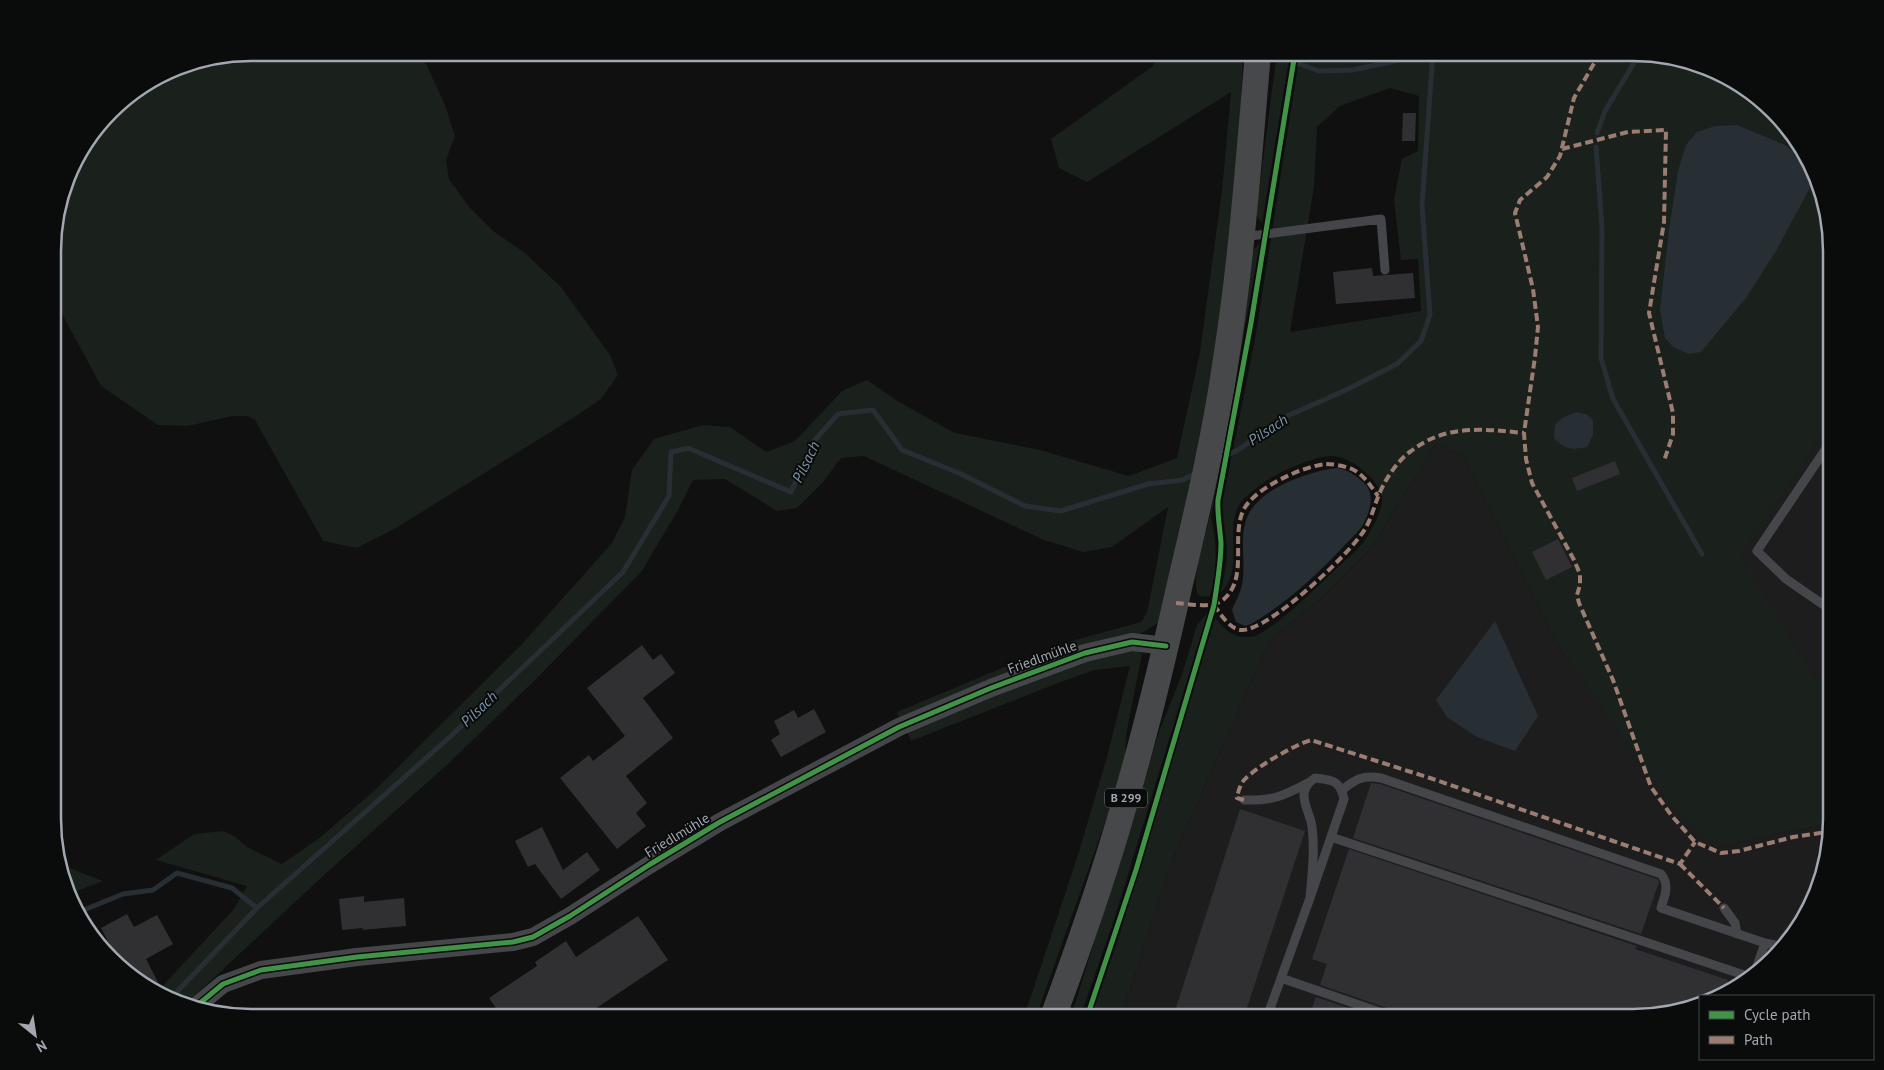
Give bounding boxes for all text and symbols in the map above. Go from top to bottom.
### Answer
water label: Pilsach [1244,410,1291,449]
water label: Pilsach [787,438,824,485]
street label: Friedlmühle [1005,636,1079,678]
water label: Pilsach [456,687,501,731]
road number: B 299 [1105,788,1147,808]
street label: Friedlmühle [641,809,713,861]
legend [1699,995,1874,1060]
text: Cycle path [1744,1005,1810,1024]
north arrow [10,1010,60,1060]
text: Path [1744,1030,1773,1049]
text: N [33,1036,50,1056]

